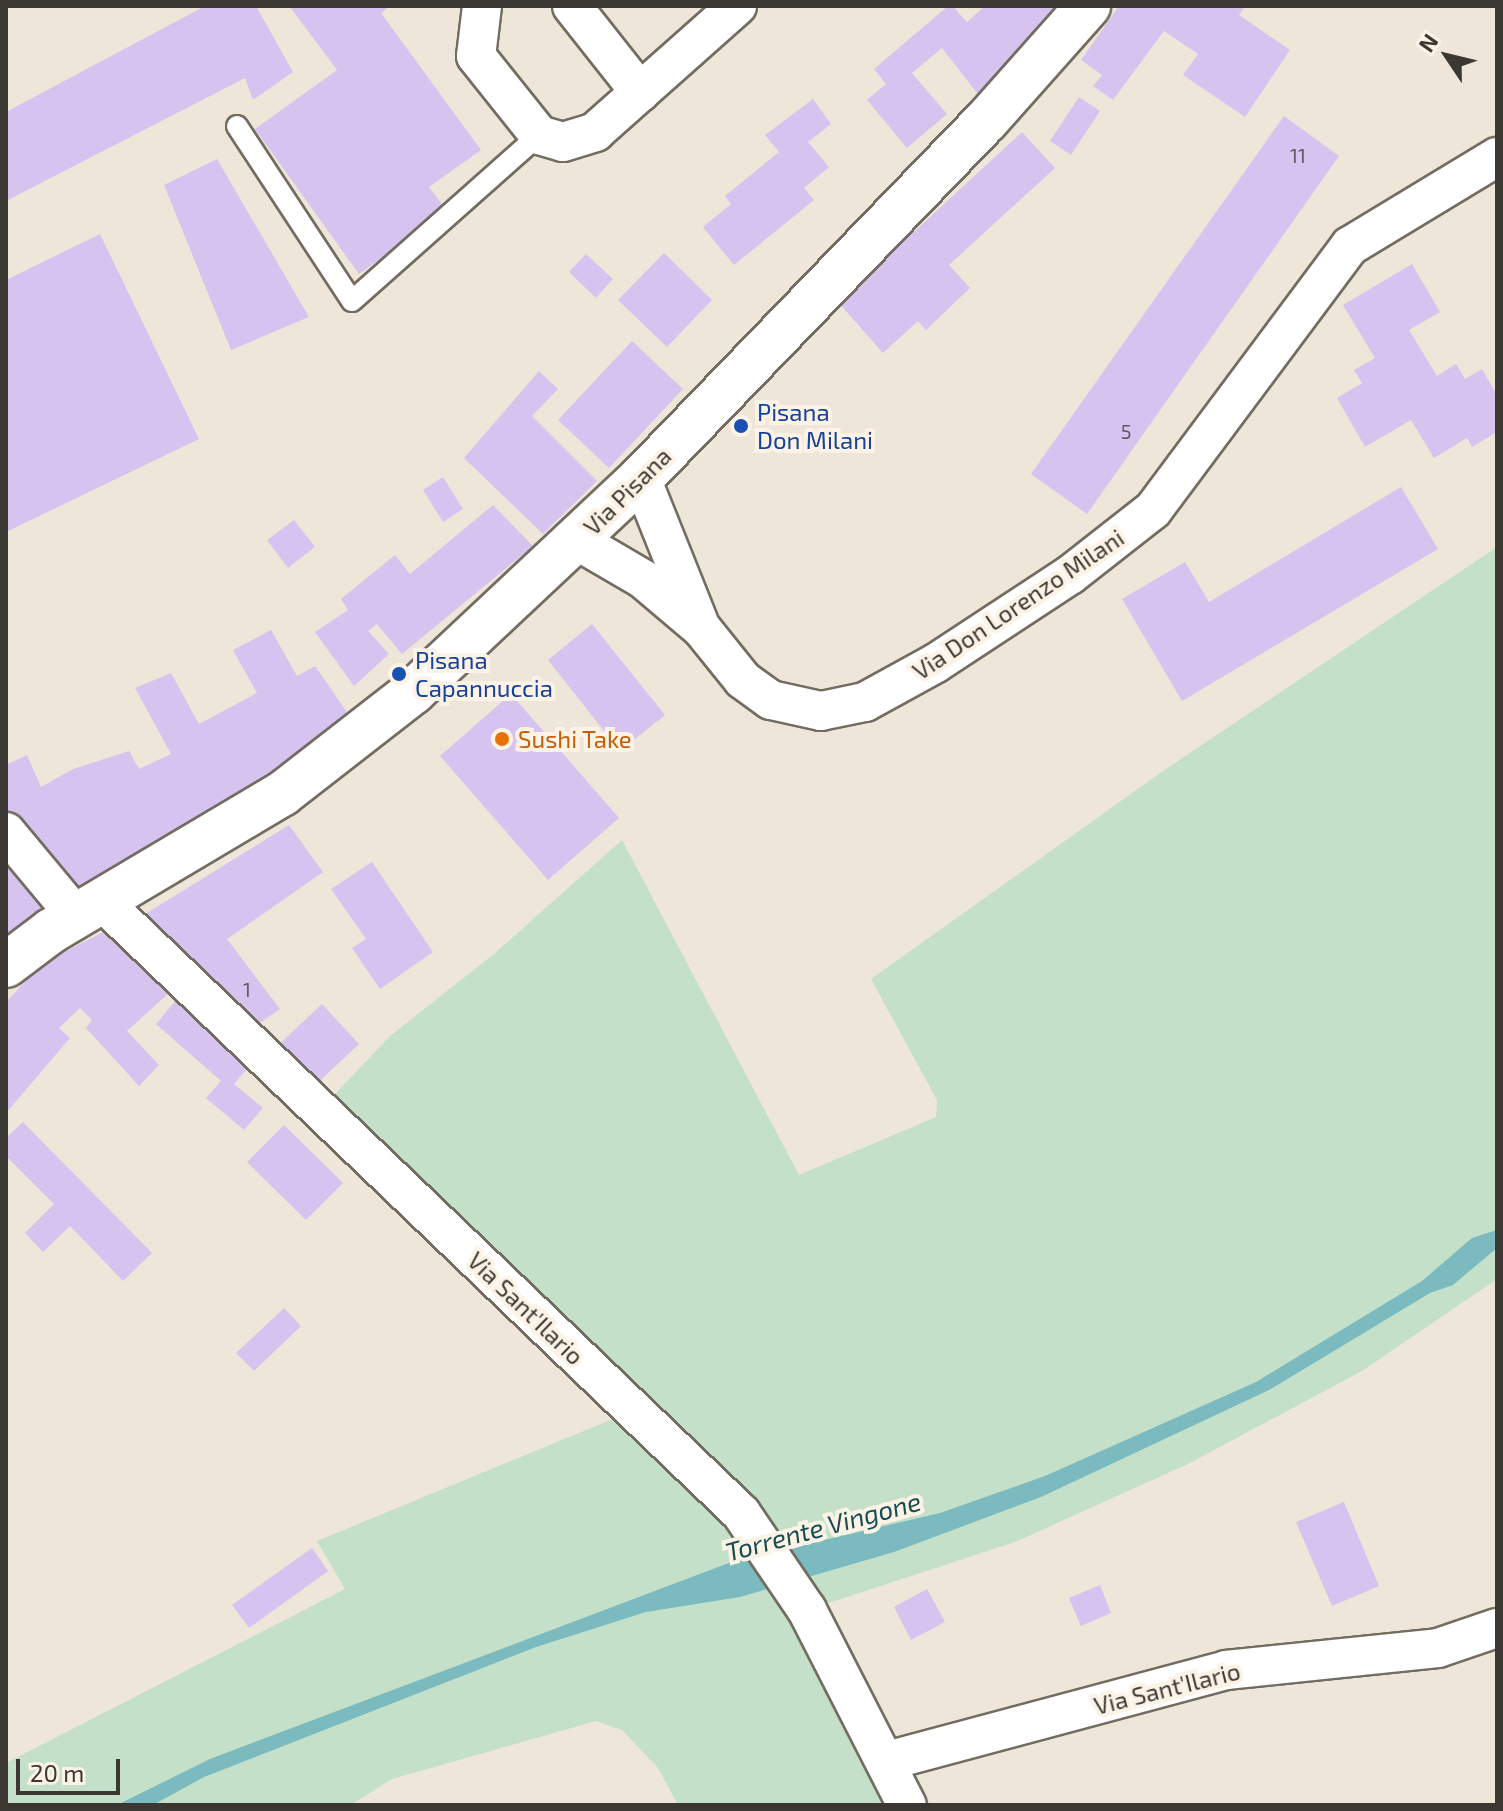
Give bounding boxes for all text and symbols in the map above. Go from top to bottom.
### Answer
north arrow [1407,16,1487,96]
text: N [1412,28,1443,56]
house number: 11 [1290,143,1306,167]
place label: Pisana Don Milani [757,398,873,454]
marker: Pisana Don Milani [732,417,750,435]
house number: 5 [1121,419,1131,443]
street label: Via Pisana [577,441,677,541]
street label: Via Don Lorenzo Milani [907,523,1129,685]
place label: Pisana Capannuccia [415,646,553,702]
marker: Pisana Capannuccia [390,665,408,683]
place label: Sushi Take [518,725,632,753]
marker: Sushi Take [493,730,511,748]
house number: 1 [243,977,251,1001]
street label: Via Sant'Ilario [462,1246,590,1370]
water label: Torrente Vingone [722,1485,924,1567]
street label: Via Sant'Ilario [1091,1656,1243,1720]
scale bar [20,1743,124,1793]
text: 20 m [30,1758,84,1787]

